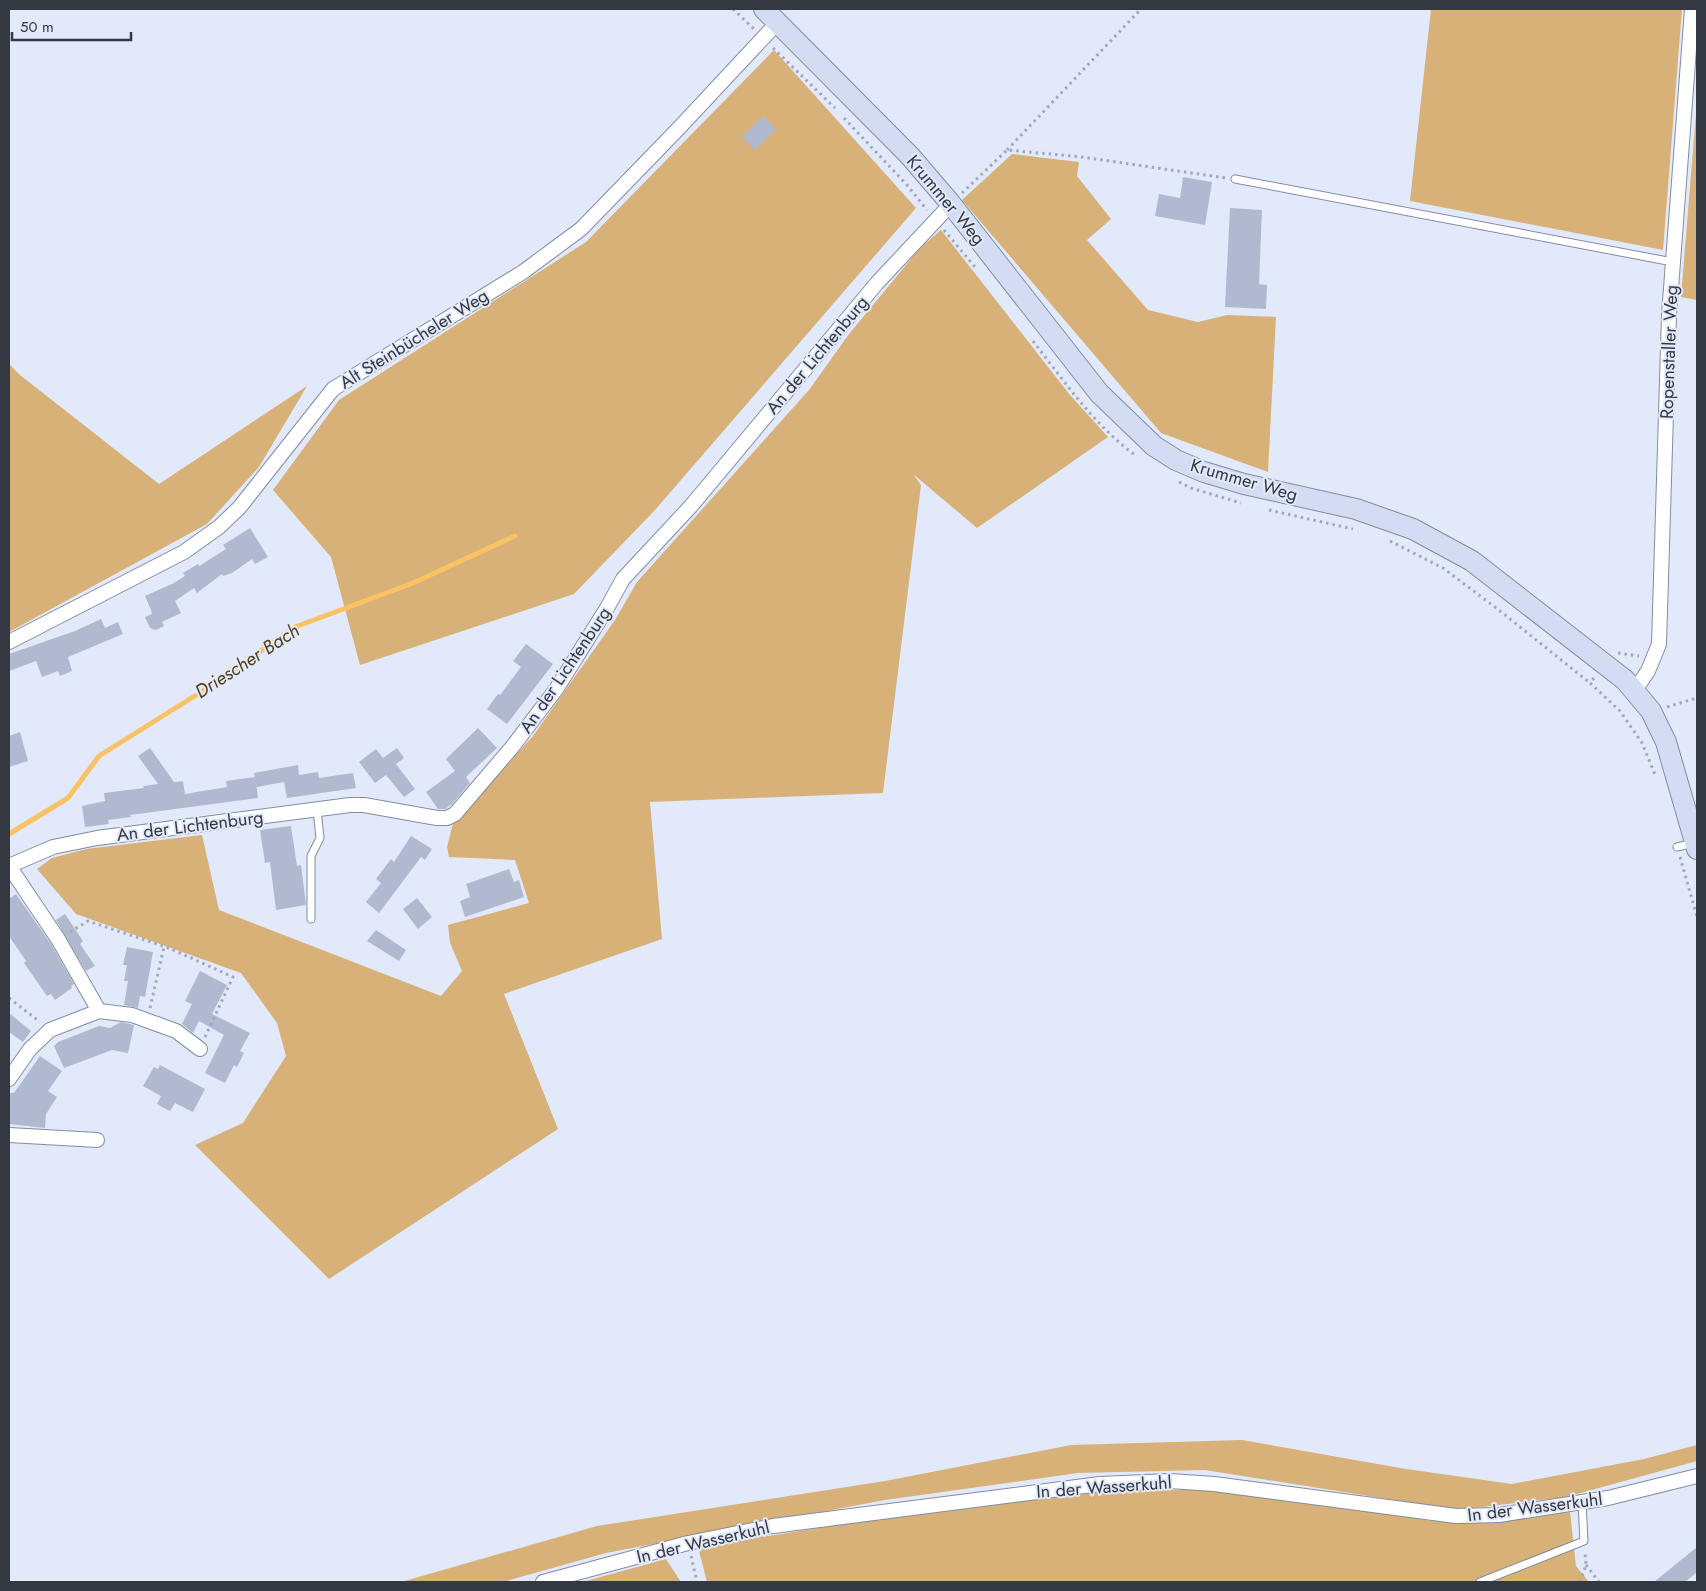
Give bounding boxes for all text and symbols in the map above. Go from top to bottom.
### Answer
scale bar [12,10,131,42]
text: 50 m [20,16,54,38]
street label: Krummer Weg [900,149,992,251]
street label: Alt Steinbücheler Weg [334,283,494,395]
street label: Ropenstaller Weg [1654,285,1684,419]
street label: An der Lichtenburg [760,290,874,420]
street label: Krummer Weg [1187,452,1301,508]
street label: An der Lichtenburg [513,602,617,738]
water label: Driescher Bach [189,617,305,705]
street label: An der Lichtenburg [115,804,265,848]
street label: In der Wasserkuhl [1035,1469,1173,1505]
street label: In der Wasserkuhl [1466,1486,1604,1528]
street label: In der Wasserkuhl [634,1514,772,1570]

